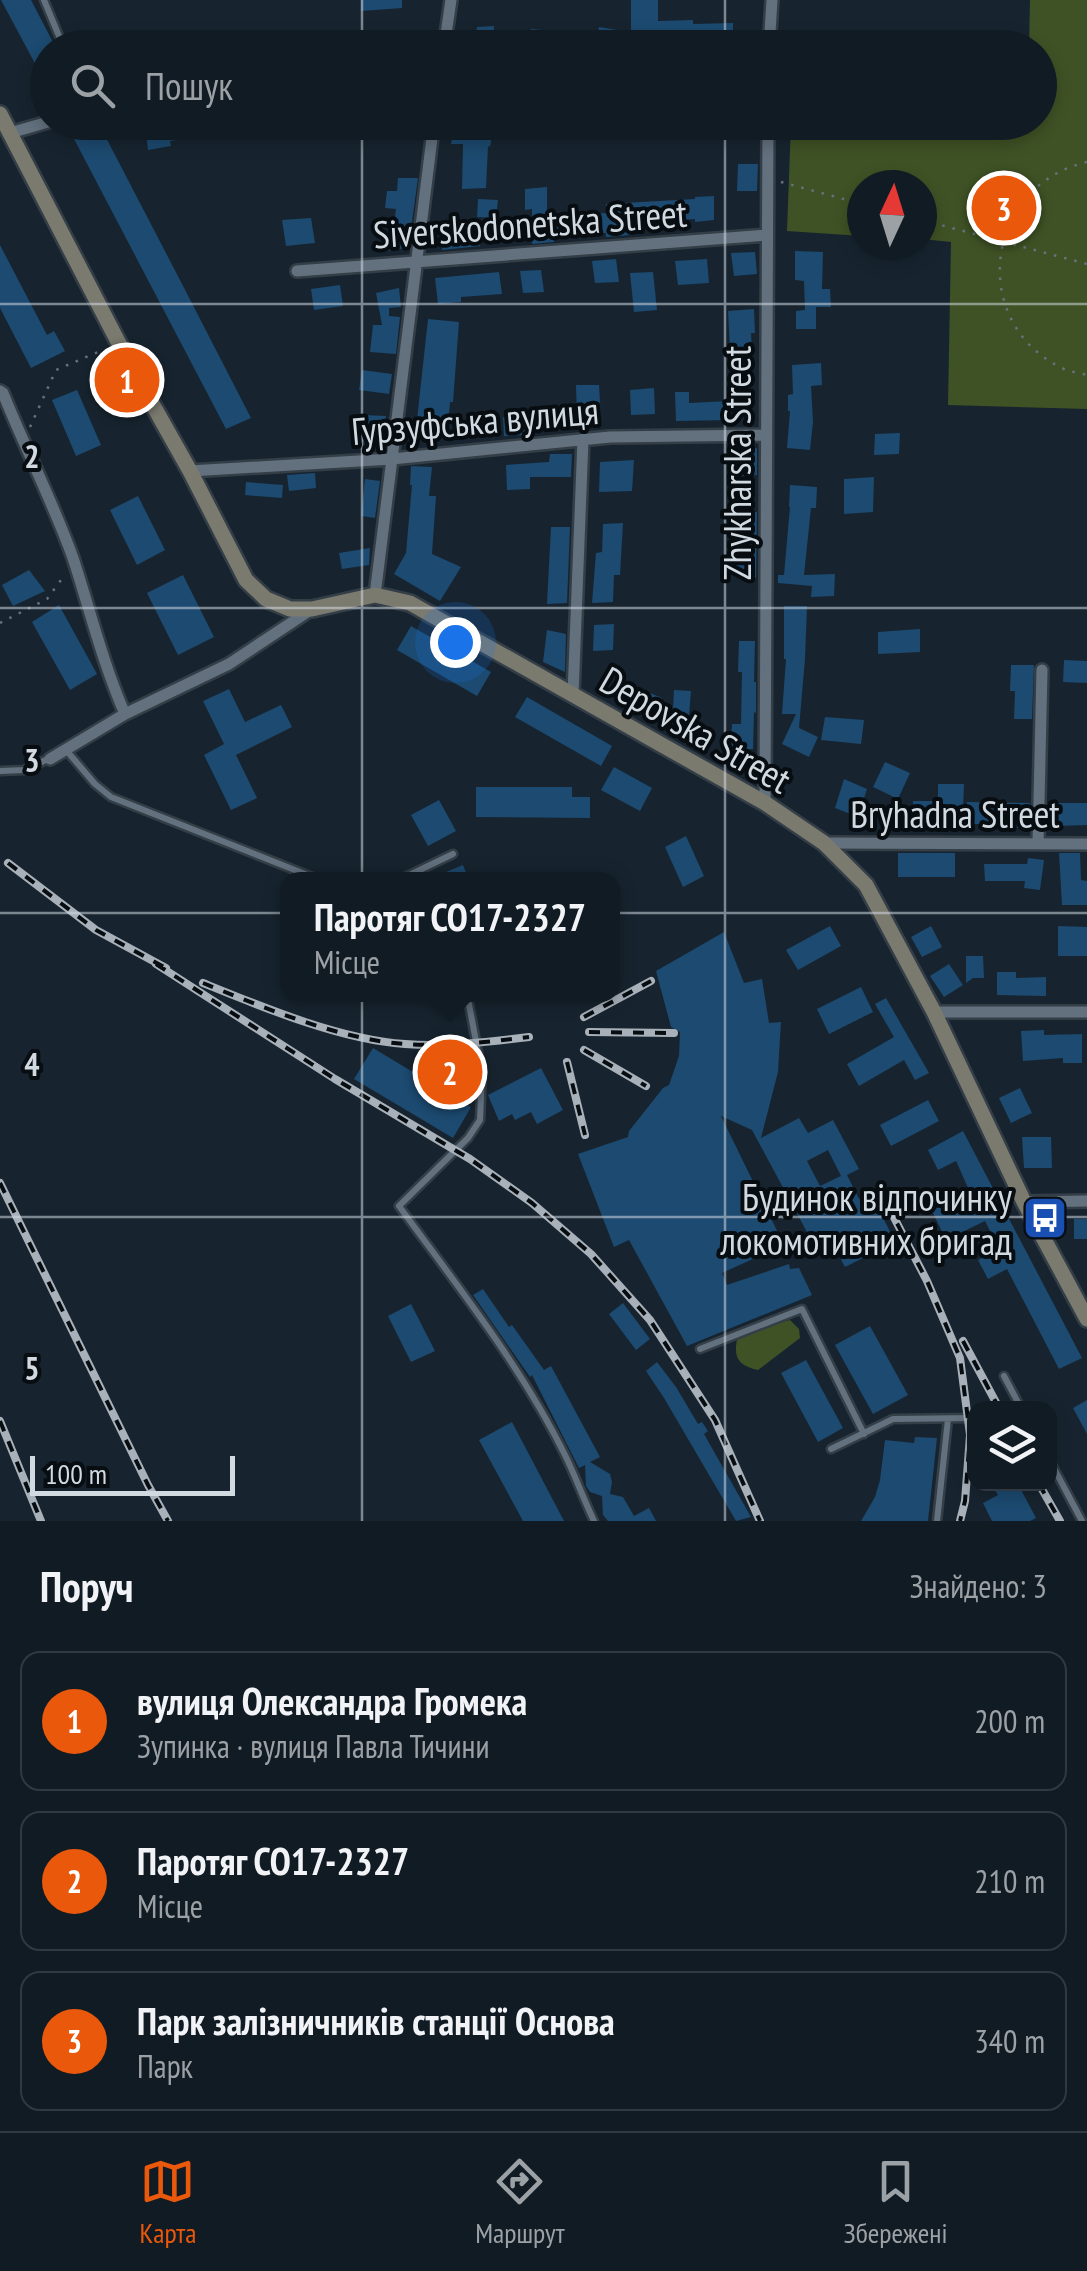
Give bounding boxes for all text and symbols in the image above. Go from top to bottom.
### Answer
search box [30,30,1057,140]
icon: search [65,58,120,113]
text: Пошук [145,61,233,110]
north arrow [847,170,937,260]
pin: 3 [972,170,1036,246]
street label: Siverskodonetska Street [372,188,689,258]
pin: 1 [94,342,160,418]
street label: Zhykharska Street [712,345,761,580]
street label: Гурзуфська вулиця [349,385,601,455]
text: 2 [24,435,40,477]
your location [430,617,481,668]
street label: Depovska Street [592,655,801,804]
text: 3 [24,739,40,781]
street label: Bryhadna Street [850,789,1060,838]
popup [280,872,620,1002]
text: Паротяг СО17-2327 [314,892,586,941]
text: Місце [314,941,380,983]
pin: 2 [418,1034,482,1110]
text: 4 [24,1043,40,1085]
place label: Будинок відпочинку локомотивних бригад [719,1172,1013,1265]
bus stop icon: Будинок відпочинку локомотивних бригад [1022,1195,1068,1241]
text: 5 [24,1347,40,1389]
map controls [967,1401,1057,1491]
button: layers [967,1401,1057,1491]
scale bar [30,1451,235,1496]
text: 100 m [45,1455,107,1492]
text: Поруч [40,1559,133,1614]
text: Знайдено: 3 [910,1565,1047,1607]
text: вулиця Олександра Громека [137,1676,527,1725]
text: 1 [67,1700,82,1742]
text: 200 m [974,1700,1045,1742]
text: Зупинка · вулиця Павла Тичини [137,1725,490,1767]
text: Паротяг СО17-2327 [137,1836,409,1885]
text: 2 [67,1860,82,1902]
text: 210 m [974,1860,1045,1902]
text: Місце [137,1885,203,1927]
text: Парк залізничників станції Основа [137,1996,615,2045]
text: 3 [67,2020,82,2062]
text: 340 m [974,2020,1045,2062]
text: Парк [137,2045,193,2087]
tab: Карта [139,2154,196,2251]
tab: Маршрут [475,2154,565,2251]
tab: Збережені [843,2154,948,2251]

